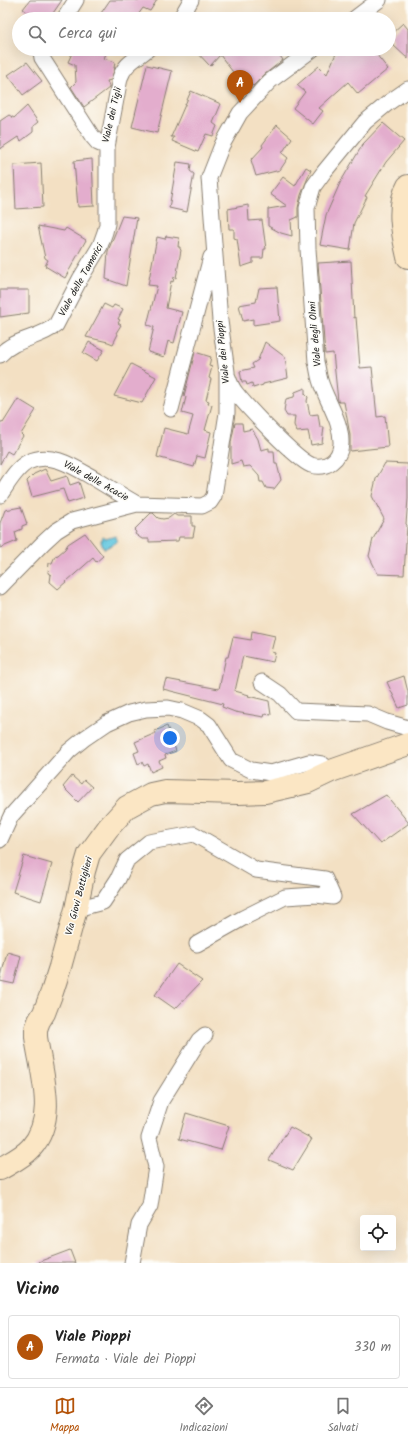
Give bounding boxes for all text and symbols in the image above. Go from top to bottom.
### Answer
search box [12,12,396,56]
text: Cerca qui [58,22,116,46]
icon: search [26,23,48,45]
pin: A [227,70,253,103]
street label: Viale dei Tigli [98,85,126,144]
street label: Viale delle Tamerici [54,240,108,319]
street label: Viale degli Olmi [304,300,326,367]
street label: Viale dei Pioppi [212,319,234,384]
street label: Viale delle Acacie [60,456,132,506]
your location [160,728,180,748]
street label: Via Giovi Bottiglieri [61,854,97,937]
map controls [360,1215,396,1251]
button: locate [360,1215,396,1251]
text: Vicino [16,1276,59,1303]
text: Viale Pioppi [55,1325,131,1349]
text: A [26,1337,34,1358]
text: 330 m [354,1337,391,1358]
text: Fermata · Viale dei Pioppi [55,1349,196,1370]
tab: Mappa [50,1395,79,1437]
tab: Indicazioni [179,1395,228,1437]
tab: Salvati [328,1395,358,1437]

